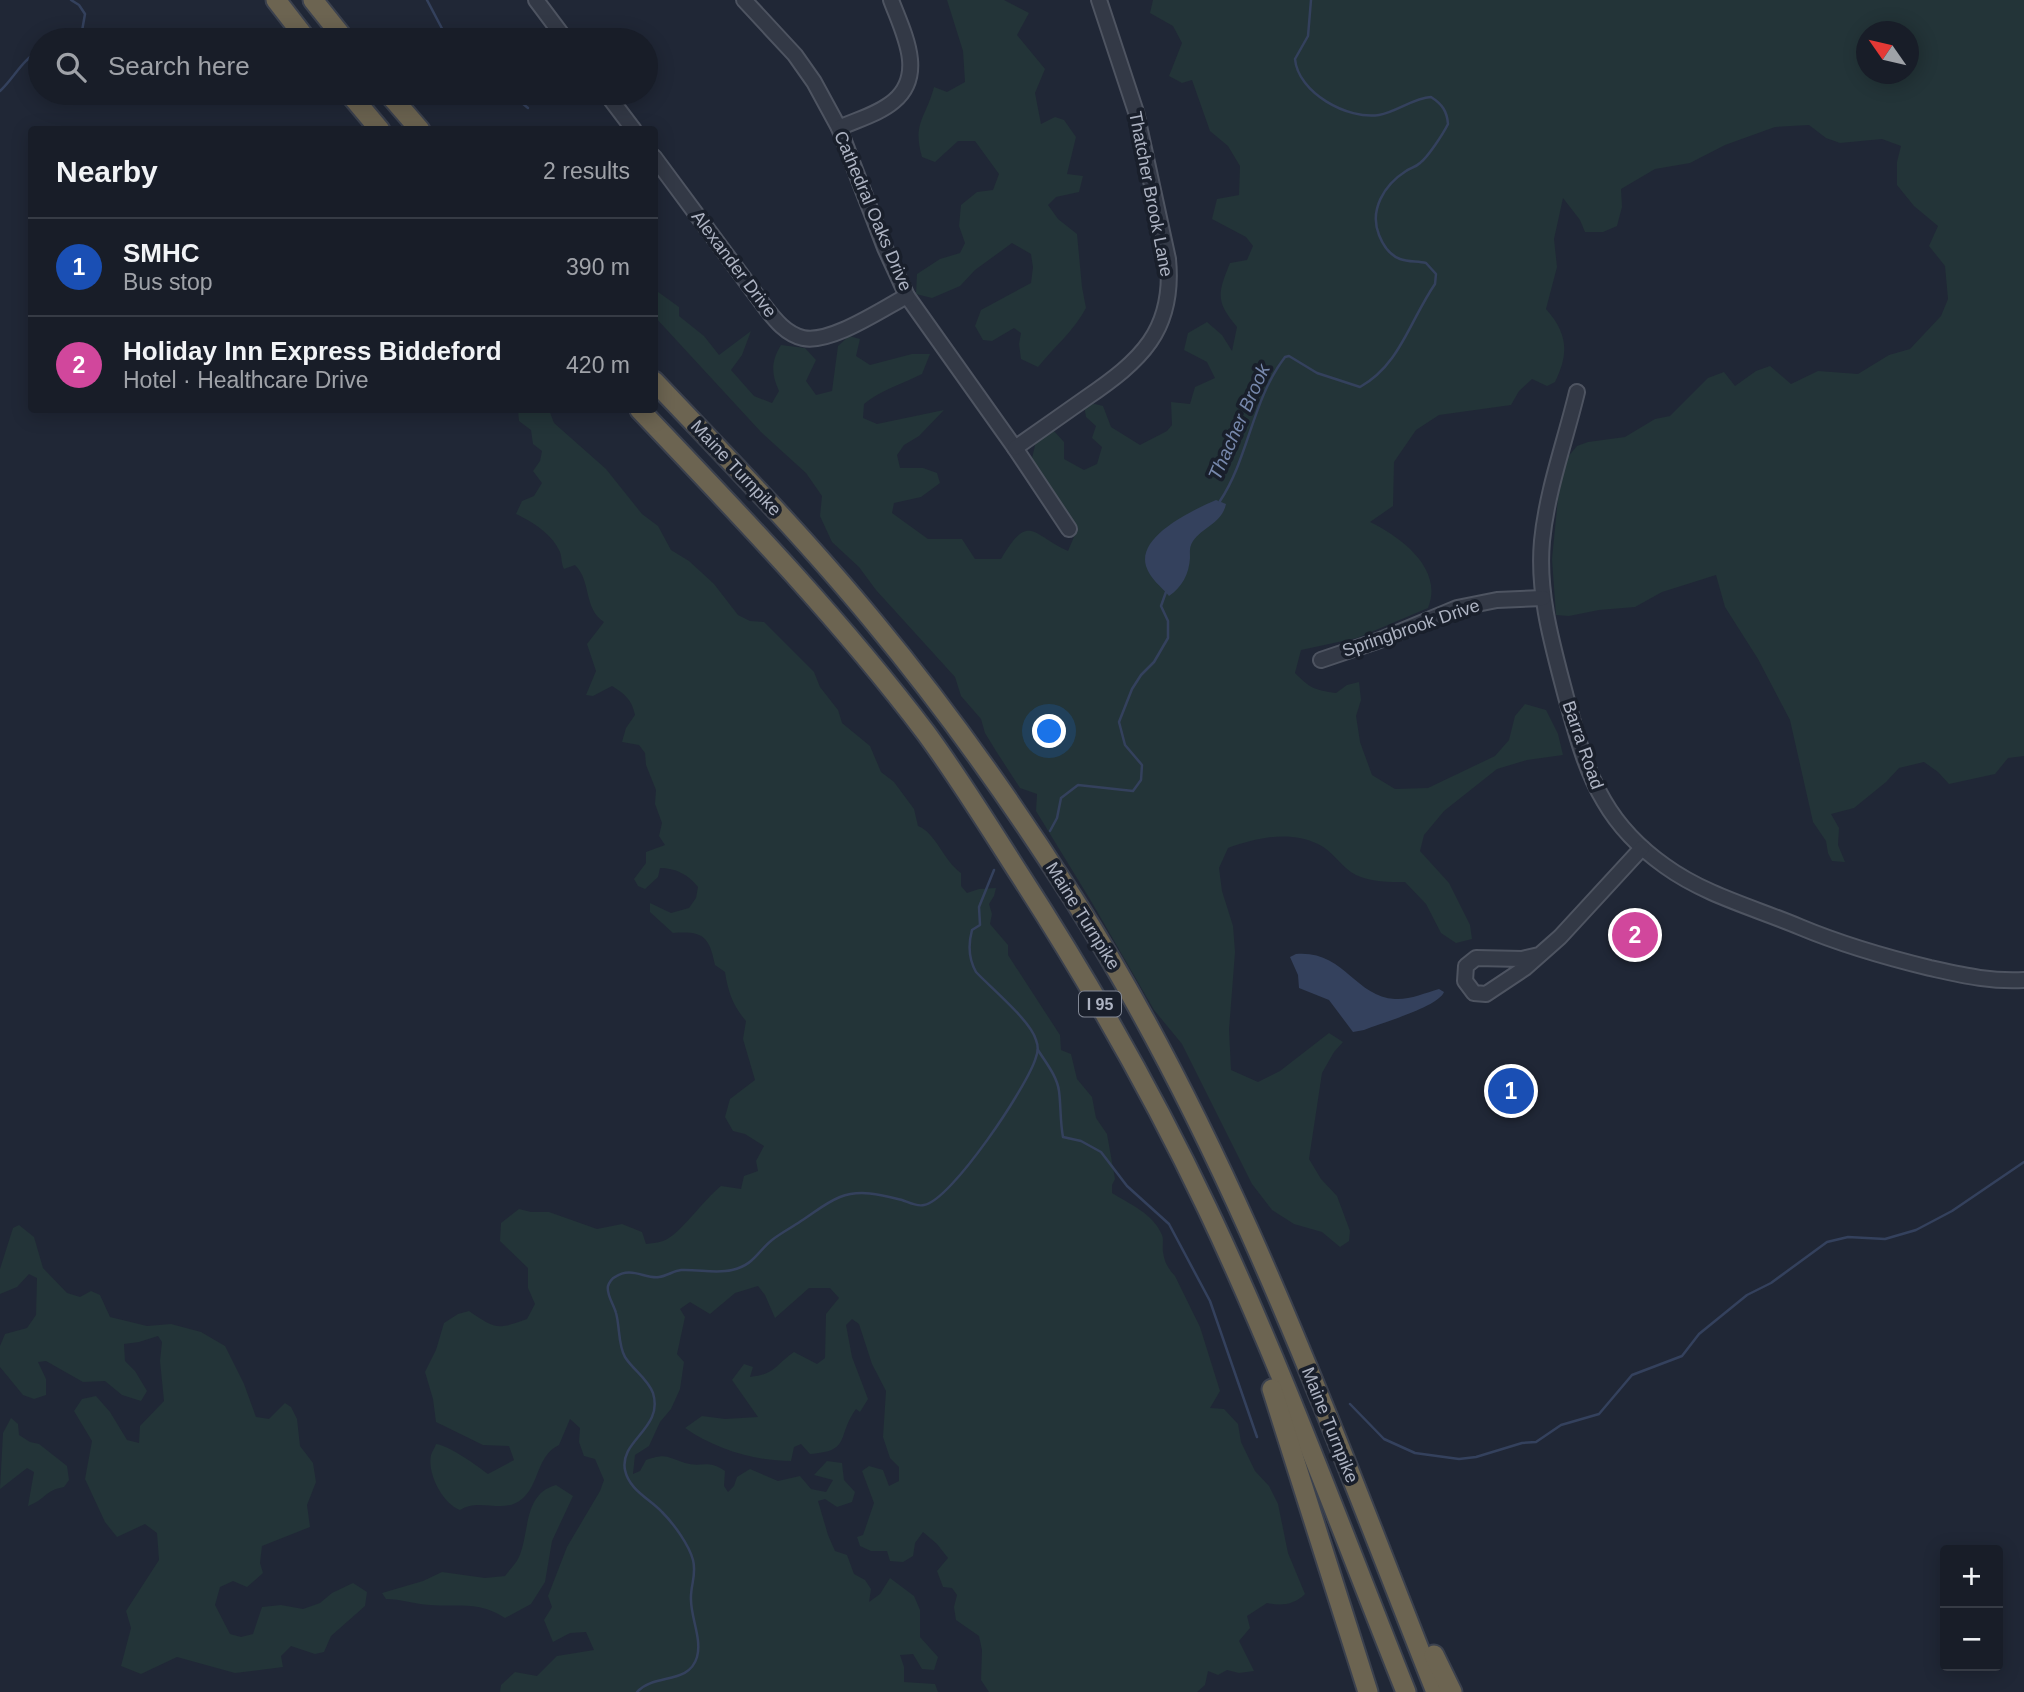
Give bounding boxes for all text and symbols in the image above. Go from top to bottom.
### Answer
north arrow [1856,21,1919,84]
search box [28,28,658,105]
icon: search [52,48,90,86]
text: Search here [108,51,250,81]
street label: Thatcher Brook Lane [1125,110,1177,278]
street label: Cathedral Oaks Drive [830,128,916,294]
text: Nearby [56,155,158,188]
text: 2 results [543,158,630,184]
street label: Alexander Drive [687,207,781,321]
text: SMHC [123,238,200,268]
text: 1 [73,254,85,280]
text: 390 m [566,254,630,280]
text: Bus stop [123,269,213,295]
text: Holiday Inn Express Biddeford [123,336,502,366]
text: 2 [73,352,85,378]
text: 420 m [566,352,630,378]
water label: Thacher Brook [1204,359,1275,483]
text: Hotel · Healthcare Drive [123,367,368,393]
street label: Maine Turnpike [687,416,785,520]
street label: Springbrook Drive [1340,595,1482,661]
street label: Barra Road [1559,698,1607,792]
your location [1032,714,1066,748]
street label: Maine Turnpike [1042,859,1124,973]
pin: 2 [1612,909,1658,961]
road number: I 95 [1079,992,1121,1016]
pin: 1 [1488,1065,1534,1117]
street label: Maine Turnpike [1298,1364,1362,1486]
map controls [1940,1545,2003,1671]
button: + [1940,1545,2003,1608]
button: − [1940,1608,2003,1671]

